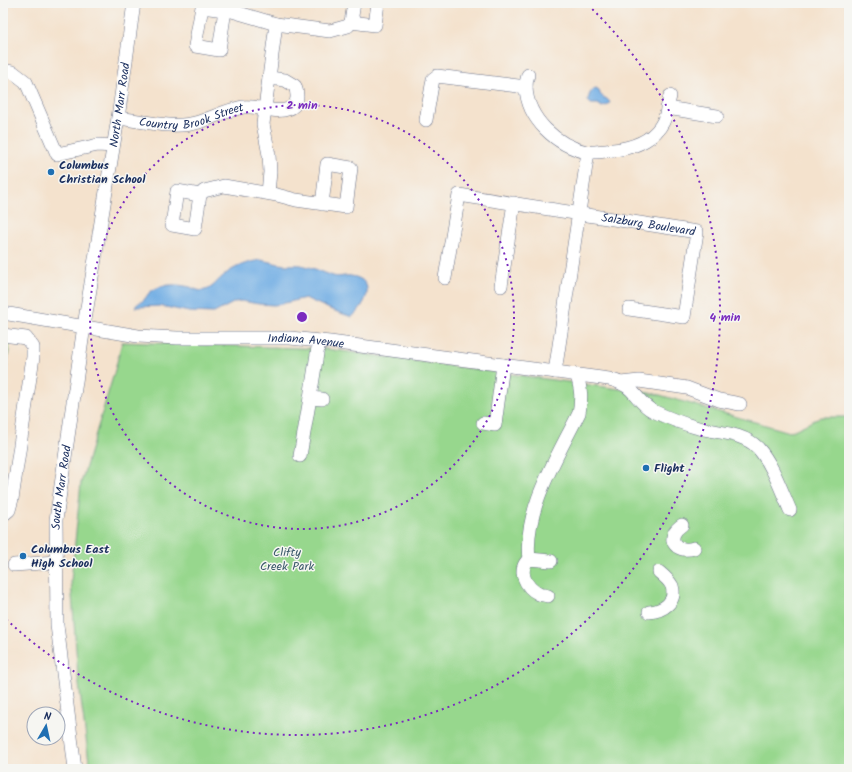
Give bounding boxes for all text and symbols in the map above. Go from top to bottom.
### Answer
street label: North Marr Road [104,60,136,149]
text: 2 min [286,96,318,115]
street label: Country Brook Street [137,98,246,135]
place label: Columbus Christian School [59,156,146,189]
marker: Columbus Christian School [46,167,56,177]
street label: Salzburg Boulevard [600,208,698,242]
text: 4 min [710,308,741,327]
centre of rings [295,310,309,324]
street label: Indiana Avenue [268,329,346,354]
street label: South Marr Road [47,443,77,530]
place label: Flight [654,459,685,478]
marker: Flight [641,463,651,473]
place label: Columbus East High School [31,540,110,573]
park label: Clifty Creek Park [260,543,314,576]
marker: Columbus East High School [18,551,28,561]
north arrow [26,706,66,746]
text: N [43,708,52,727]

